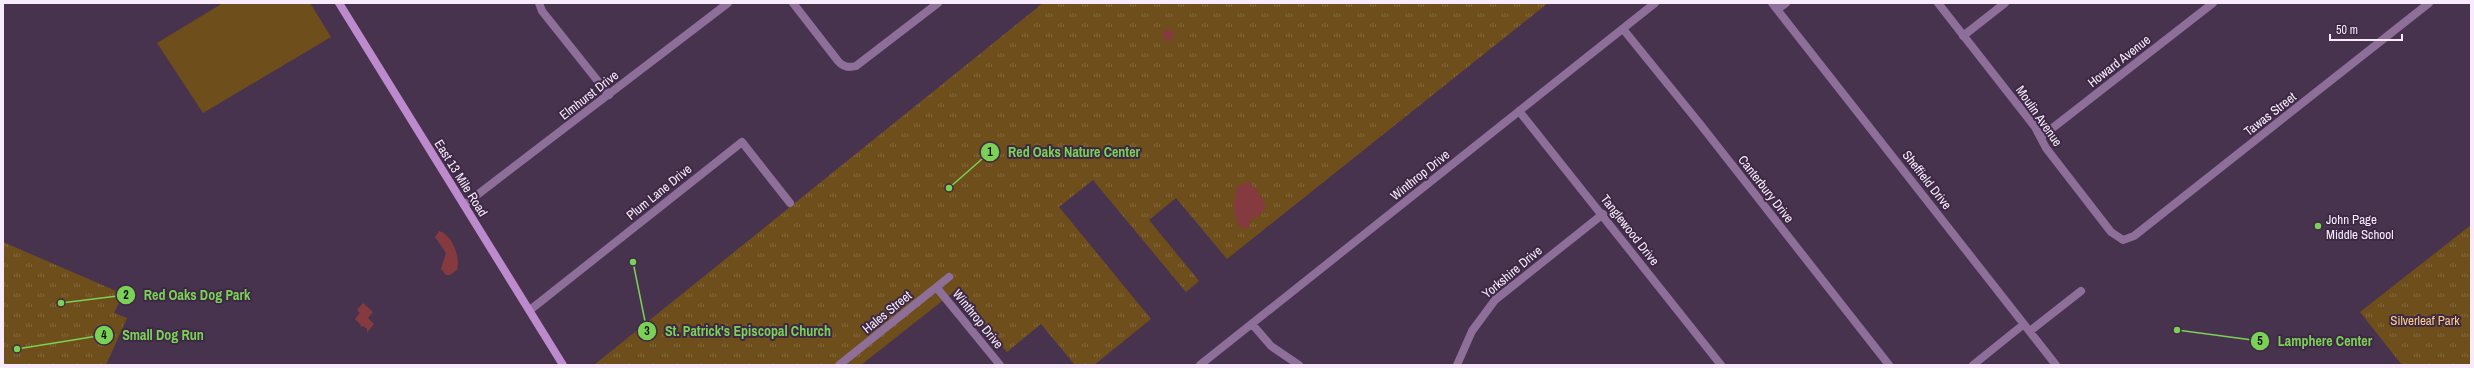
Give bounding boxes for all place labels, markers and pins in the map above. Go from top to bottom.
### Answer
callout: Red Oaks Nature Center [980,139,1148,165]
place label: John Page Middle School [2326,211,2394,243]
marker: John Page Middle School [2313,221,2323,231]
callout: Red Oaks Dog Park [116,282,258,308]
callout: St. Patrick's Episcopal Church [637,318,839,344]
callout: Small Dog Run [94,322,212,348]
callout: Lamphere Center [2250,328,2380,354]

